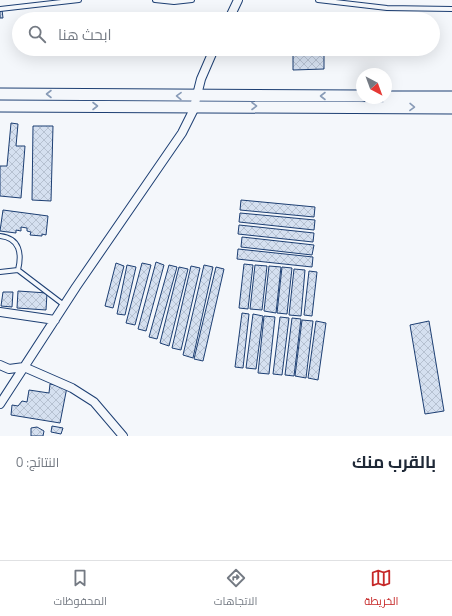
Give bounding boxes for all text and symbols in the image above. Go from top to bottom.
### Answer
search box [12,12,440,56]
icon: search [26,23,48,45]
text: ابحث هنا [58,23,111,46]
north arrow [356,68,392,104]
one-way arrow [46,90,52,98]
one-way arrow [176,91,182,100]
one-way arrow [320,92,326,100]
one-way arrow [92,102,98,110]
one-way arrow [251,102,257,110]
one-way arrow [409,103,415,111]
text: بالقرب منك [352,449,436,475]
text: النتائج: 0 [16,452,59,472]
tab: المحفوظات [53,567,107,611]
tab: الاتجاهات [214,567,257,611]
tab: الخريطة [364,567,399,611]

